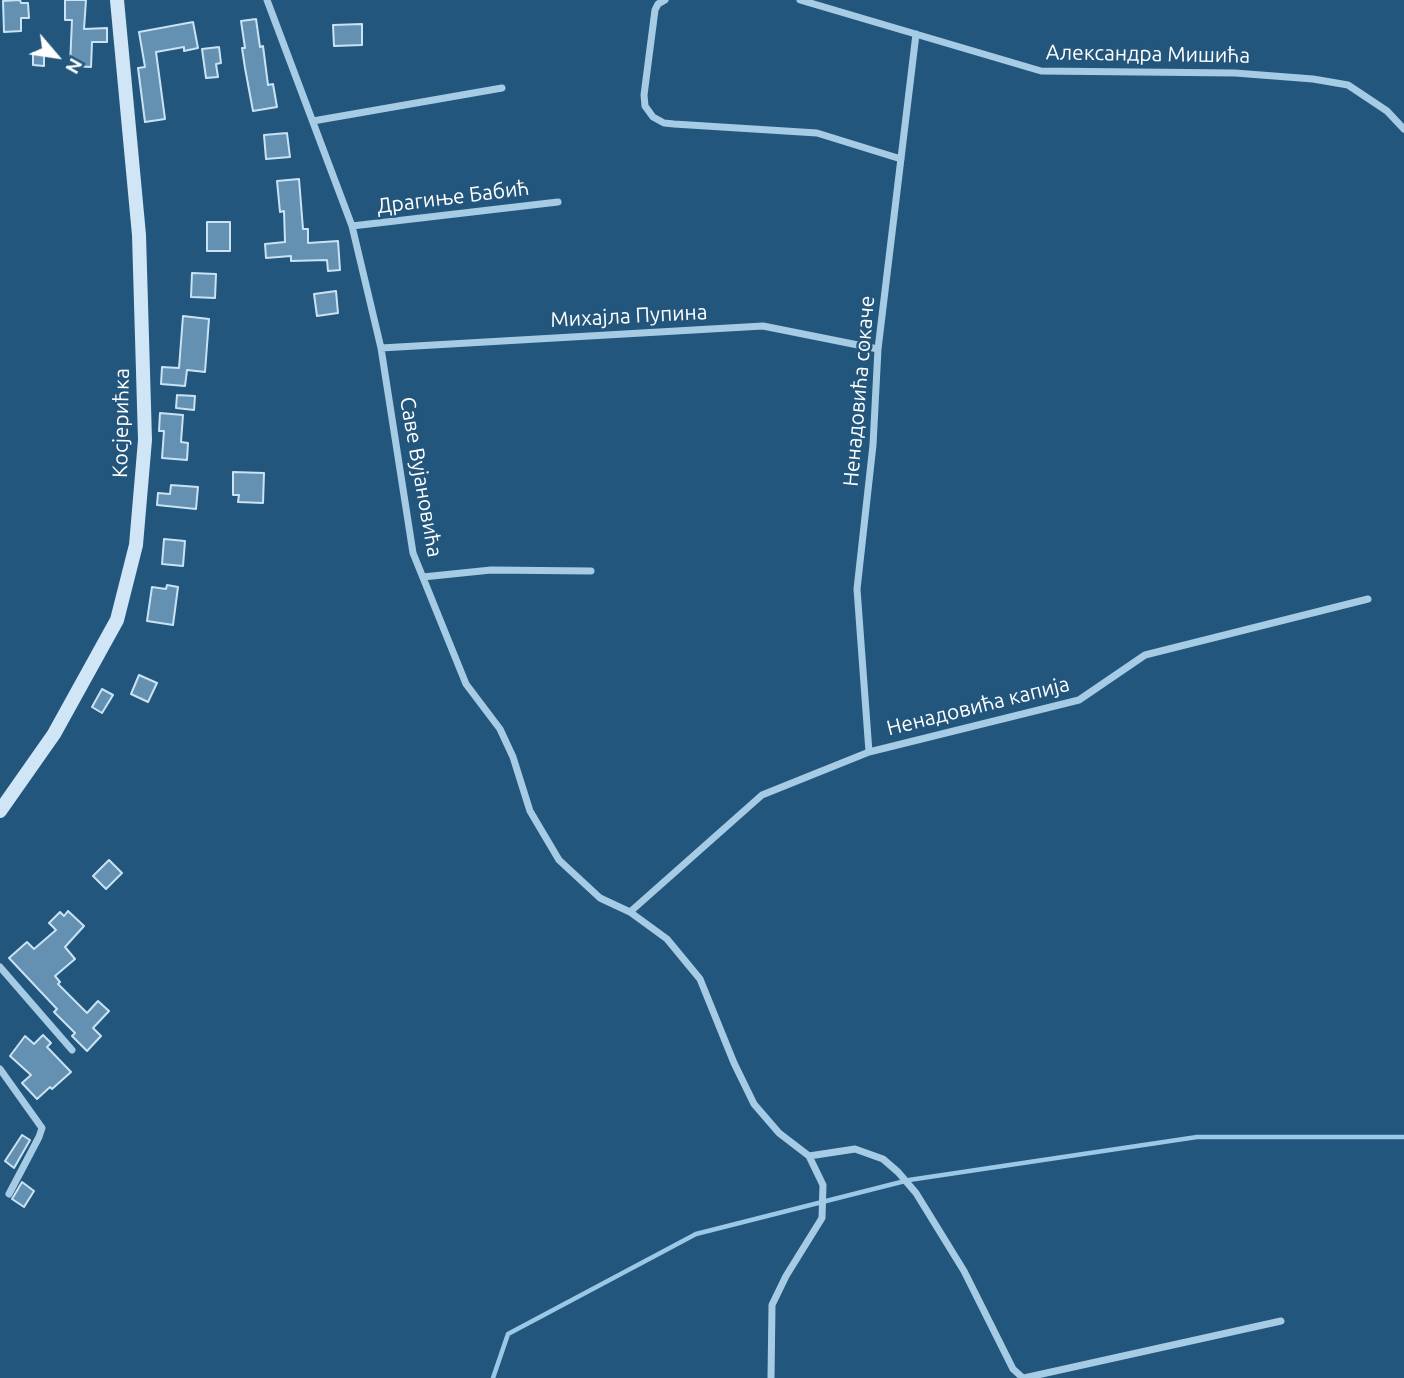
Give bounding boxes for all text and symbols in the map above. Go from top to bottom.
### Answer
north arrow [21,21,91,91]
street label: Александра Мишића [1046,40,1250,68]
text: N [61,55,87,78]
street label: Драгиње Бабић [375,175,531,219]
street label: Ненадовића сокаче [838,294,880,488]
street label: Михајла Пупина [550,299,708,333]
street label: Косјерићка [107,368,135,478]
street label: Саве Вујановића [394,395,448,559]
street label: Ненадовића капија [884,671,1072,741]

